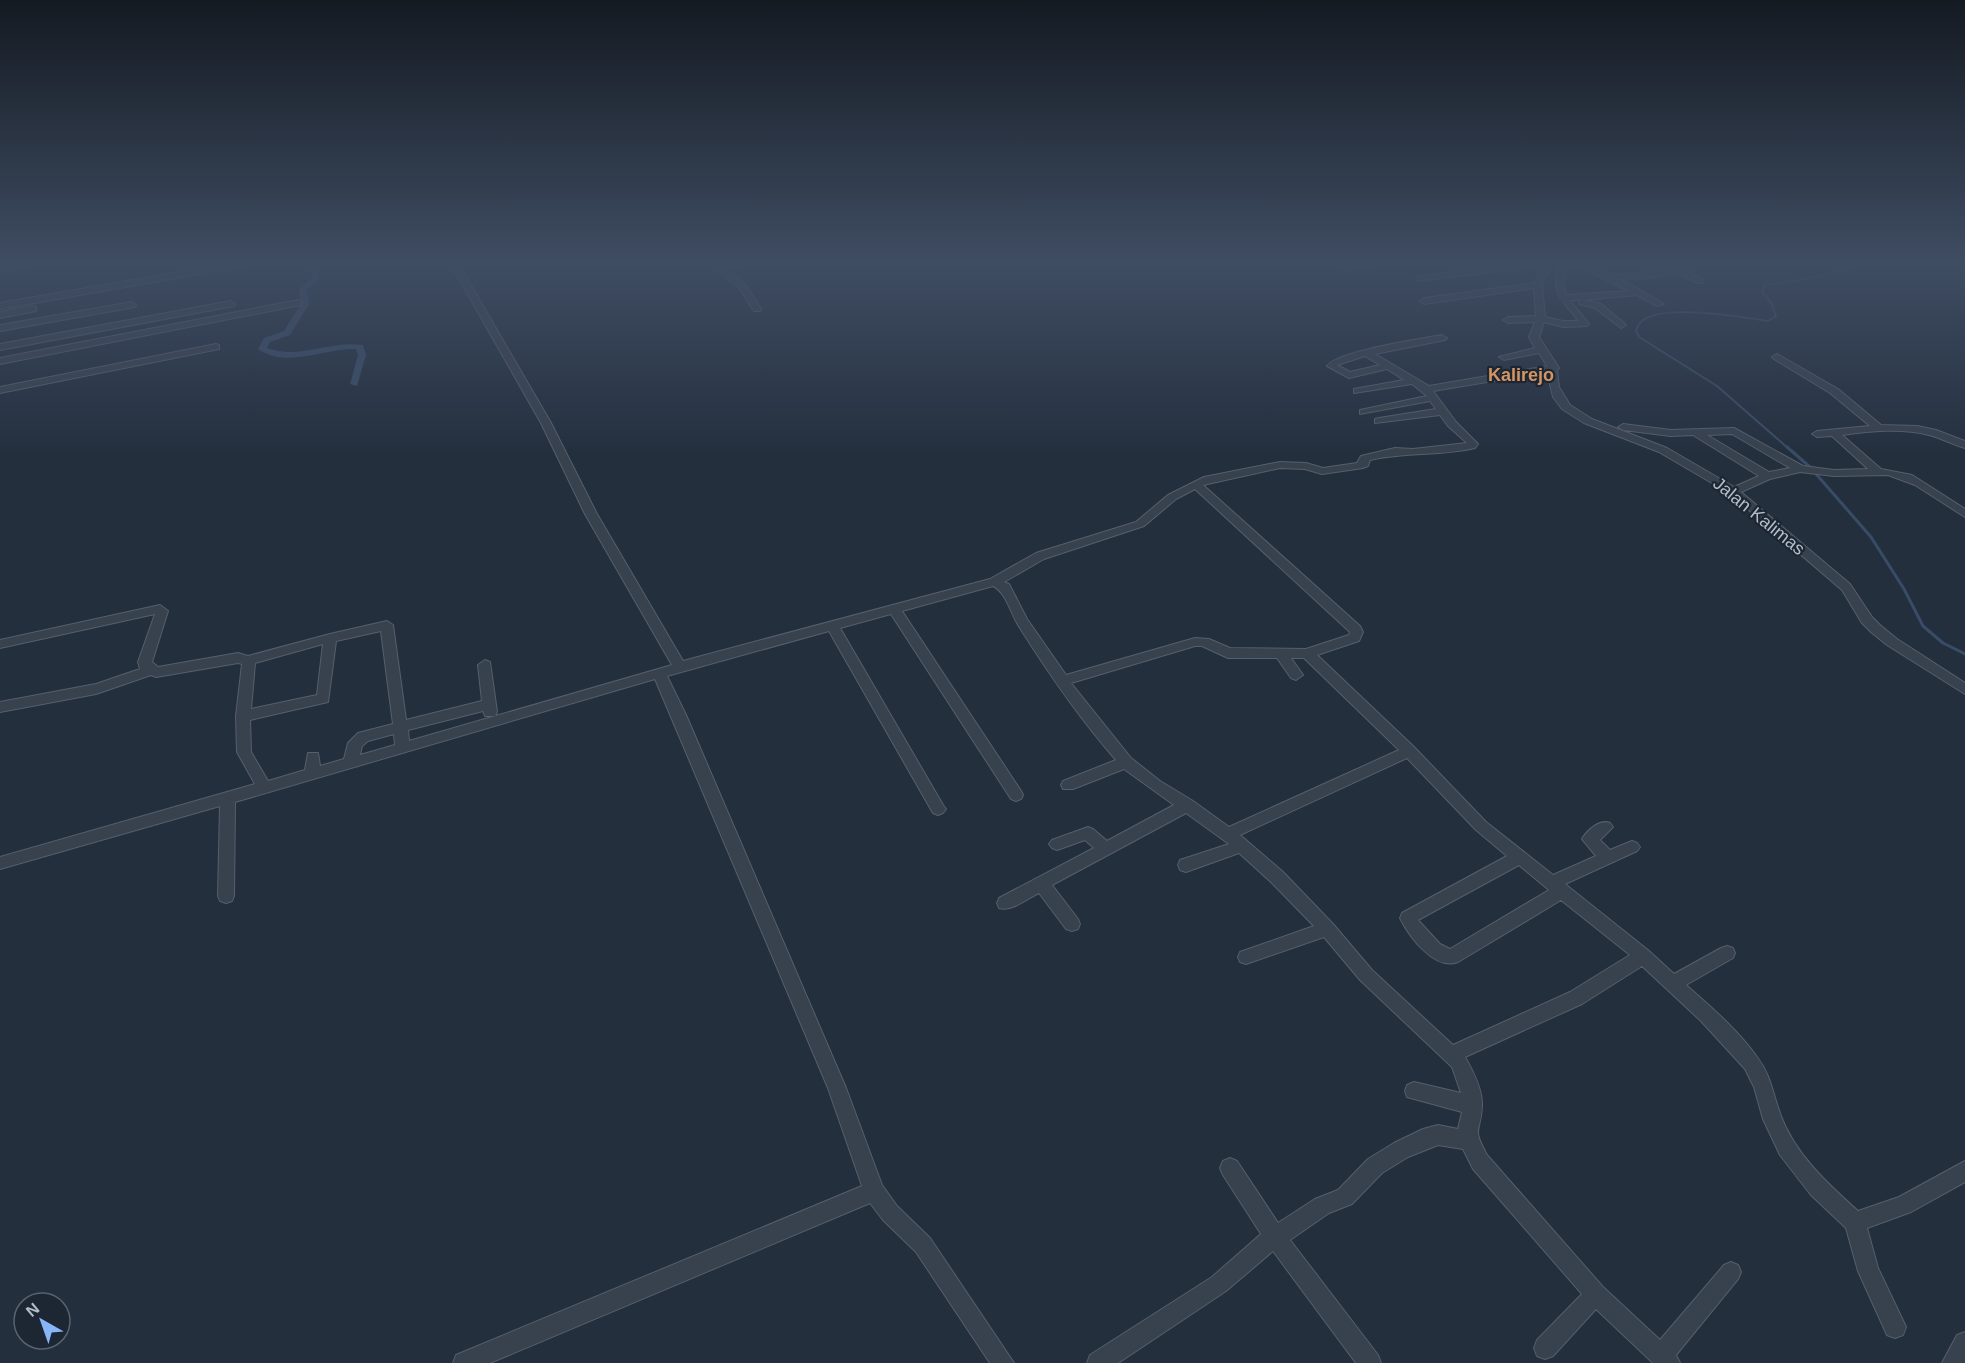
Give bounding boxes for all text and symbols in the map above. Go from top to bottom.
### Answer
district label: Kalirejo [1488,365,1554,385]
street label: Jalan Kalimas [1709,473,1809,559]
north arrow [12,1291,72,1351]
text: N [23,1300,43,1320]

